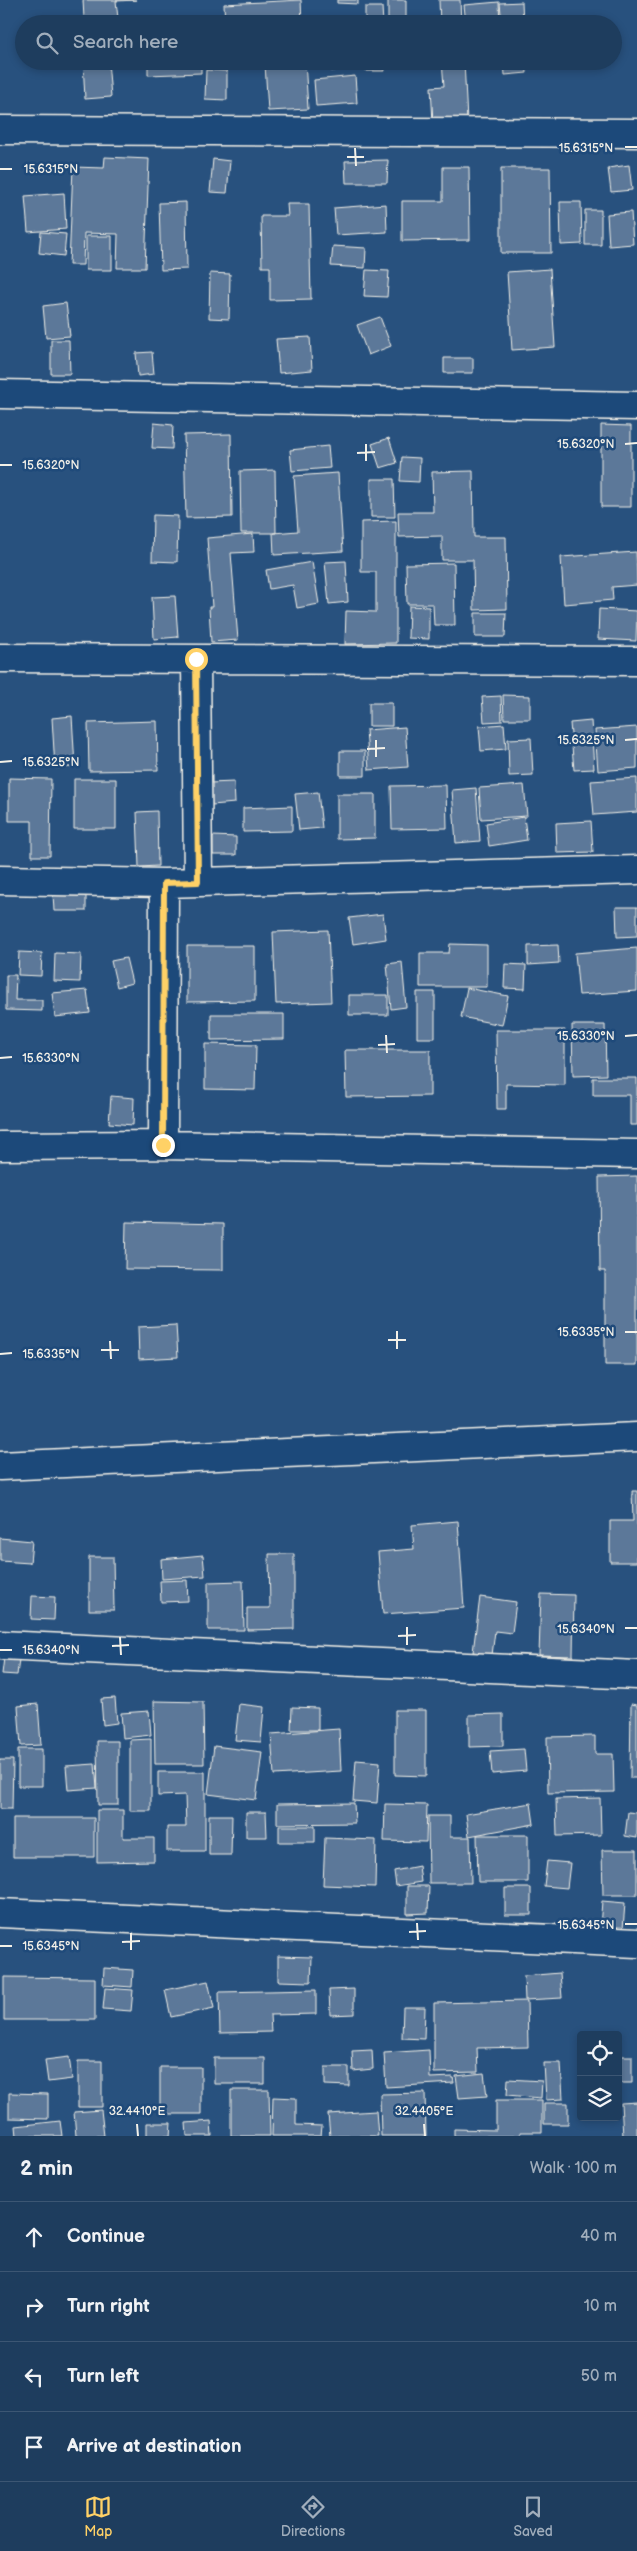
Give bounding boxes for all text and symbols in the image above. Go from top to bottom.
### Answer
search box [15,15,622,70]
icon: search [33,29,61,57]
text: Search here [73,31,178,54]
text: 15.6315°N [559,141,613,156]
text: 15.6315°N [24,162,78,177]
text: 15.6320°N [557,437,615,452]
text: 15.6320°N [22,458,80,473]
route start [185,648,208,671]
text: 15.6325°N [558,733,614,748]
text: 15.6325°N [23,755,79,770]
text: 15.6330°N [557,1029,615,1044]
text: 15.6330°N [22,1051,80,1066]
route end [152,1134,175,1157]
text: 15.6335°N [557,1325,615,1340]
text: 15.6335°N [22,1347,80,1362]
text: 15.6340°N [557,1622,615,1637]
text: 15.6340°N [22,1643,80,1658]
text: 15.6345°N [557,1918,615,1933]
text: 15.6345°N [22,1939,80,1954]
map controls [577,2031,622,2121]
button: locate [577,2031,622,2076]
button: layers [577,2076,622,2121]
text: 32.4410°E [109,2104,165,2119]
text: 32.4405°E [395,2104,453,2119]
text: 2 min [20,2156,73,2181]
text: Walk · 100 m [530,2159,617,2178]
icon: ahead [20,2223,48,2251]
text: Continue [67,2225,145,2248]
text: 40 m [580,2227,617,2246]
icon: right [20,2293,48,2321]
text: Turn right [67,2295,150,2318]
text: 10 m [584,2297,617,2316]
icon: left [20,2363,48,2391]
text: Turn left [67,2365,139,2388]
text: 50 m [581,2367,617,2386]
icon: arrive [20,2433,48,2461]
text: Arrive at destination [67,2435,242,2458]
tab: Map [84,2493,112,2540]
tab: Directions [281,2493,345,2540]
tab: Saved [513,2493,553,2540]

